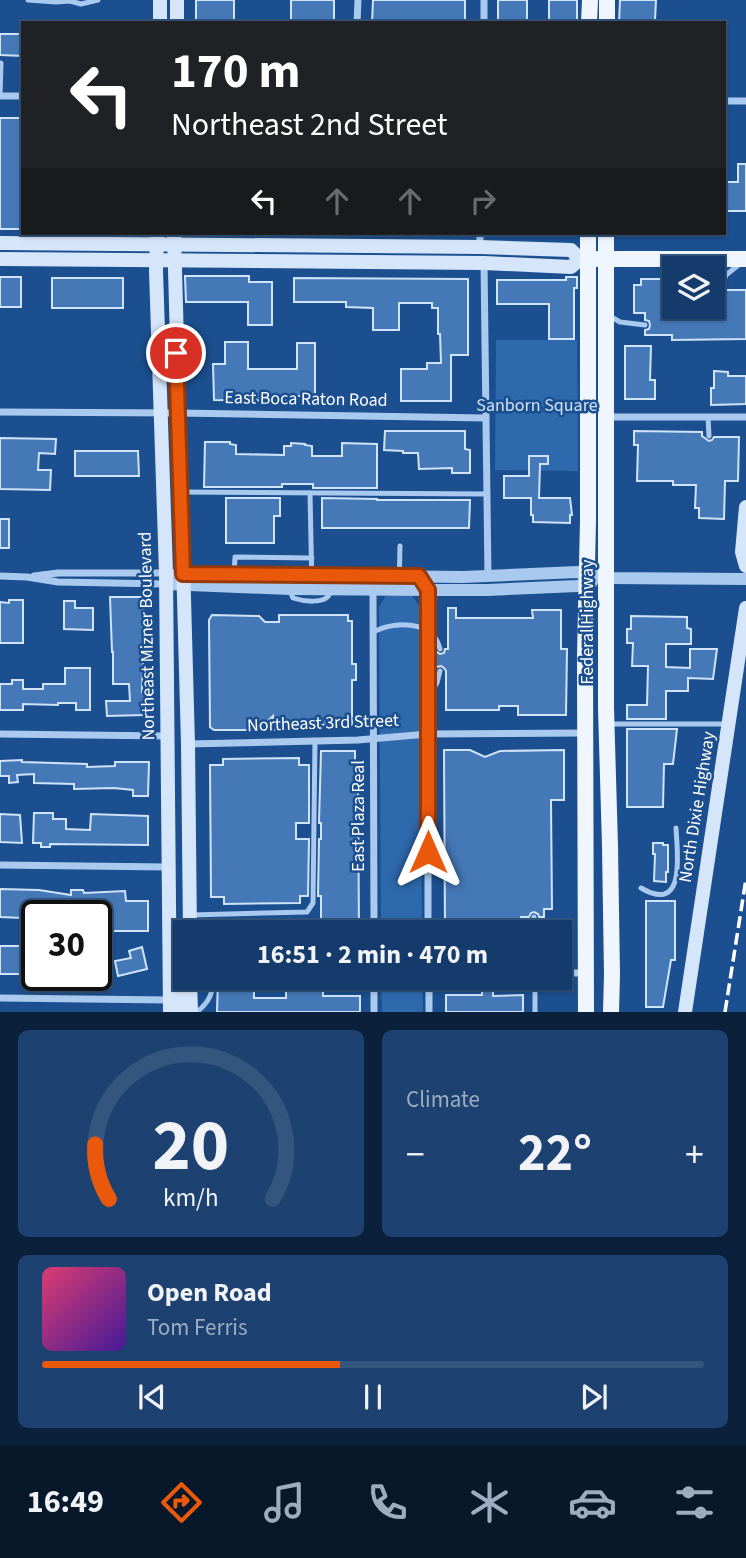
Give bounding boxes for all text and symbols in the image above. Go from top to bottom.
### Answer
text: 170 m [171,37,300,107]
icon: left [56,49,147,140]
text: Northeast 2nd Street [171,102,448,148]
icon: left [245,182,283,220]
icon: ahead [318,182,356,220]
icon: ahead [391,182,429,220]
icon: right [464,182,502,220]
map controls [662,256,725,319]
button: layers [662,256,725,319]
pin [146,323,206,383]
icon: arrive [157,334,195,372]
street label: East Boca Raton Road [224,385,388,413]
park label: Sanborn Square [476,393,598,418]
street label: Northeast Mizner Boulevard [133,531,161,741]
street label: Federal Highway [575,559,600,684]
street label: Northeast 3rd Street [247,708,399,738]
street label: North Dixie Highway [673,729,721,884]
street label: East Plaza Real [346,760,371,872]
position arrow [391,815,465,889]
speed limit sign: 30 [21,900,112,991]
text: 16:51 · 2 min · 470 m [257,936,488,973]
text: Climate [406,1083,480,1116]
text: 20 [153,1095,229,1199]
text: 22° [518,1117,592,1191]
text: − [406,1128,425,1182]
text: + [685,1128,704,1182]
text: km/h [163,1180,219,1216]
text: Open Road [147,1274,272,1311]
text: Tom Ferris [147,1311,248,1344]
icon: previous [133,1378,171,1416]
icon: pause [354,1378,392,1416]
icon: next [575,1378,613,1416]
icon: directions [157,1478,206,1527]
icon: music [260,1478,309,1527]
icon: phone [363,1478,412,1527]
icon: climate [465,1478,514,1527]
icon: car [568,1478,617,1527]
icon: filters [670,1478,719,1527]
text: 16:49 [27,1479,104,1525]

